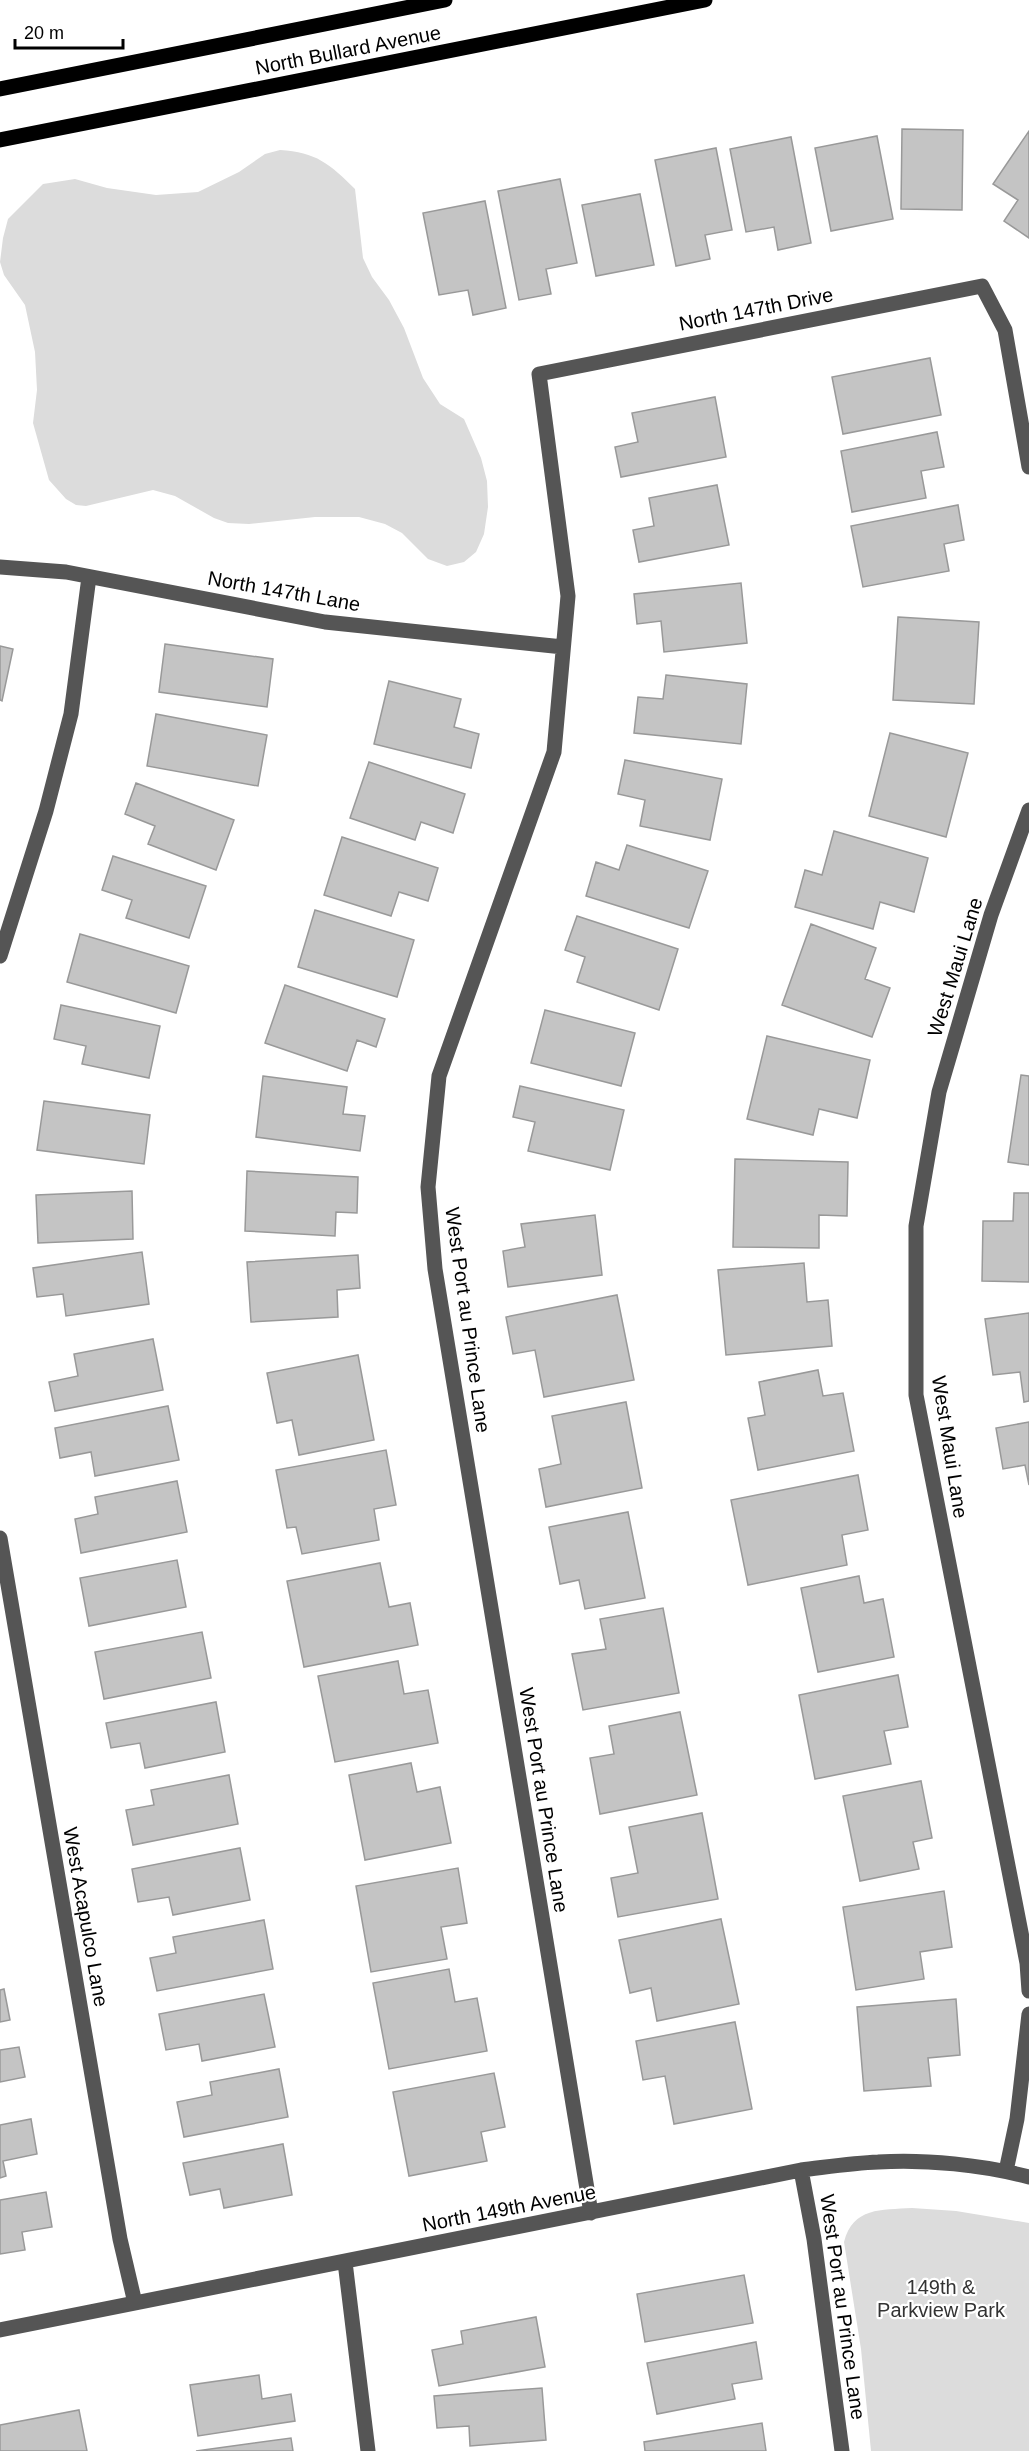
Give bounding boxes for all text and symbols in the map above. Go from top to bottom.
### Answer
scale bar [15,12,123,50]
street label: North Bullard Avenue [253,21,443,79]
text: 20 m [24,23,64,43]
street label: North 147th Drive [677,283,835,335]
street label: North 147th Lane [206,567,362,615]
street label: West Maui Lane [923,895,987,1039]
street label: West Port au Prince Lane [441,1206,495,1434]
street label: West Maui Lane [928,1374,972,1520]
street label: West Port au Prince Lane [515,1686,573,1914]
street label: West Acapulco Lane [59,1825,113,2009]
street label: North 149th Avenue [420,2180,598,2236]
street label: West Port au Prince Lane [816,2193,870,2421]
park label: 149th & Parkview Park [877,2276,1006,2321]

